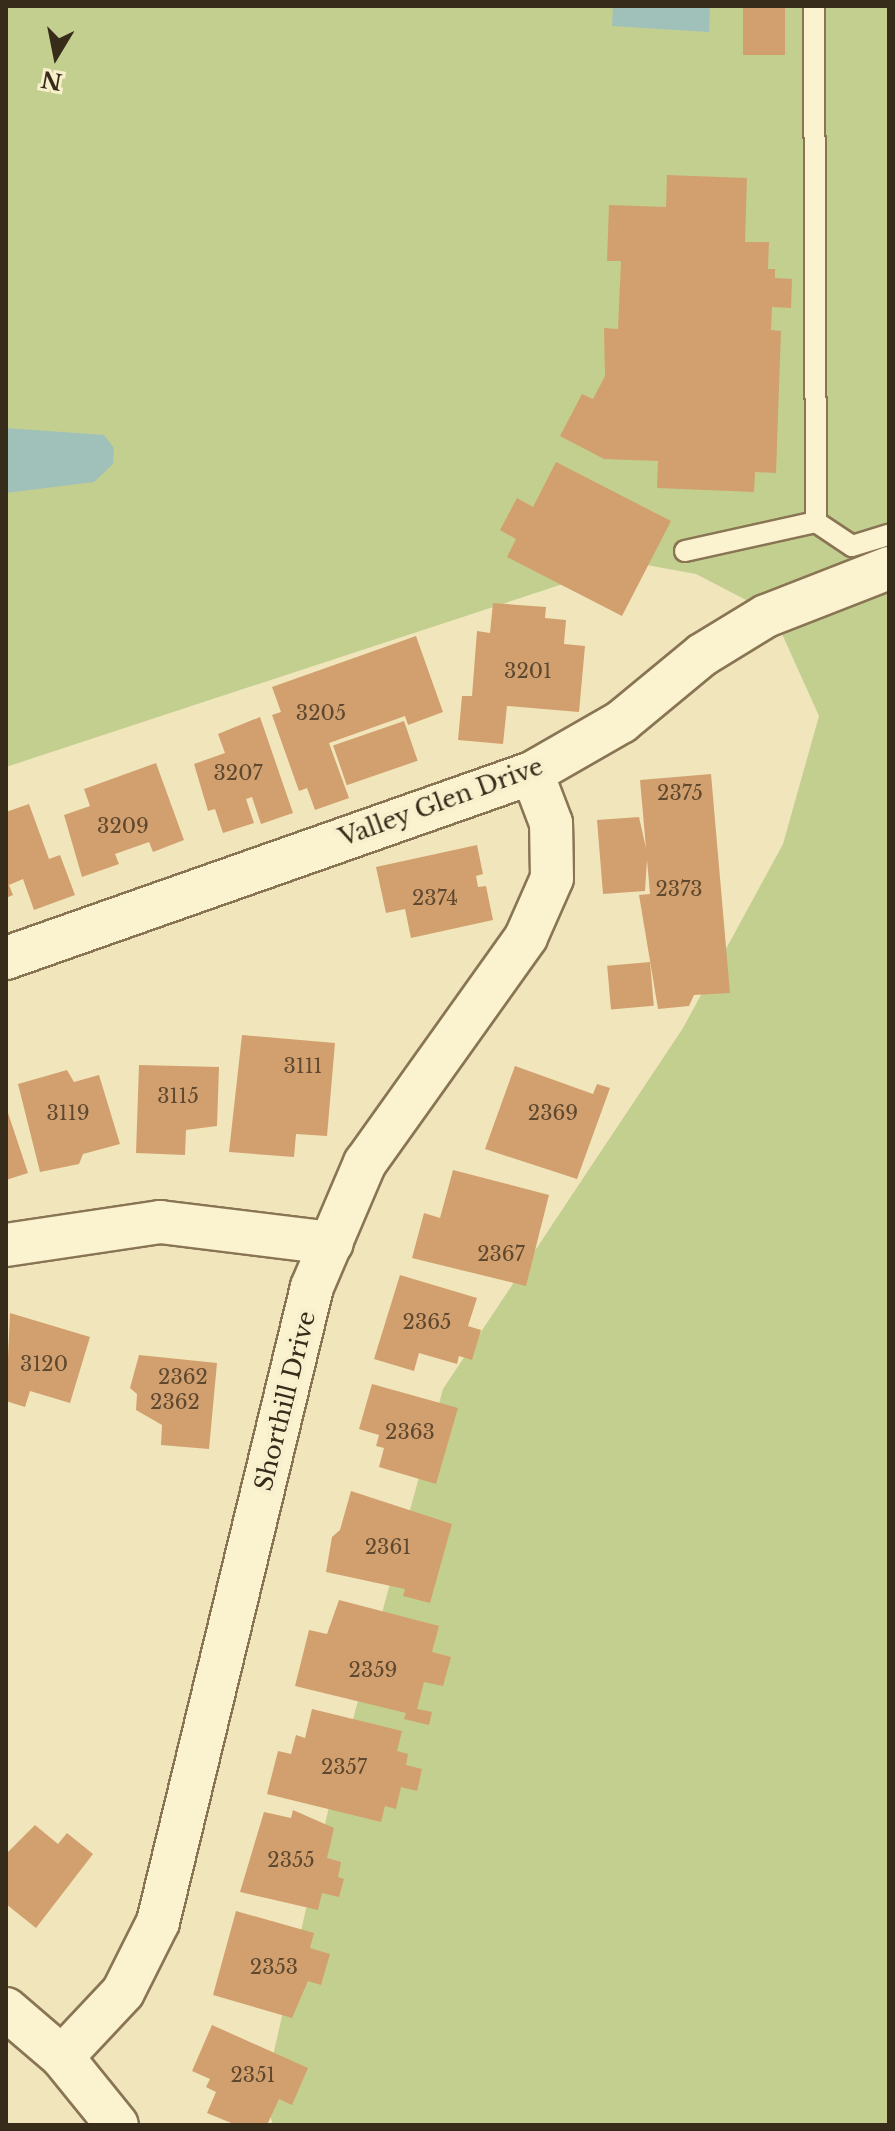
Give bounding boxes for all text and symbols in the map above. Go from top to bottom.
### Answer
north arrow [16,16,96,96]
text: N [39,65,64,95]
house number: 3201 [504,659,552,683]
house number: 3205 [296,701,346,725]
street label: Valley Glen Drive [335,752,547,852]
house number: 3207 [214,761,262,785]
house number: 2375 [657,781,703,805]
house number: 3209 [97,814,149,838]
house number: 2373 [656,877,702,901]
house number: 2374 [412,886,458,910]
house number: 3111 [283,1054,323,1078]
house number: 3115 [157,1084,199,1108]
house number: 3119 [46,1101,90,1125]
house number: 2369 [528,1101,578,1125]
house number: 2367 [477,1242,525,1266]
street label: Shorthill Drive [249,1308,321,1494]
house number: 2365 [403,1310,451,1334]
house number: 3120 [20,1352,68,1376]
house number: 2362 [158,1365,208,1389]
house number: 2362 [150,1390,200,1414]
house number: 2363 [385,1420,435,1444]
house number: 2361 [365,1535,411,1559]
house number: 2359 [349,1658,397,1682]
house number: 2357 [321,1755,367,1779]
house number: 2355 [267,1848,315,1872]
house number: 2353 [250,1955,298,1979]
house number: 2351 [231,2063,275,2087]

